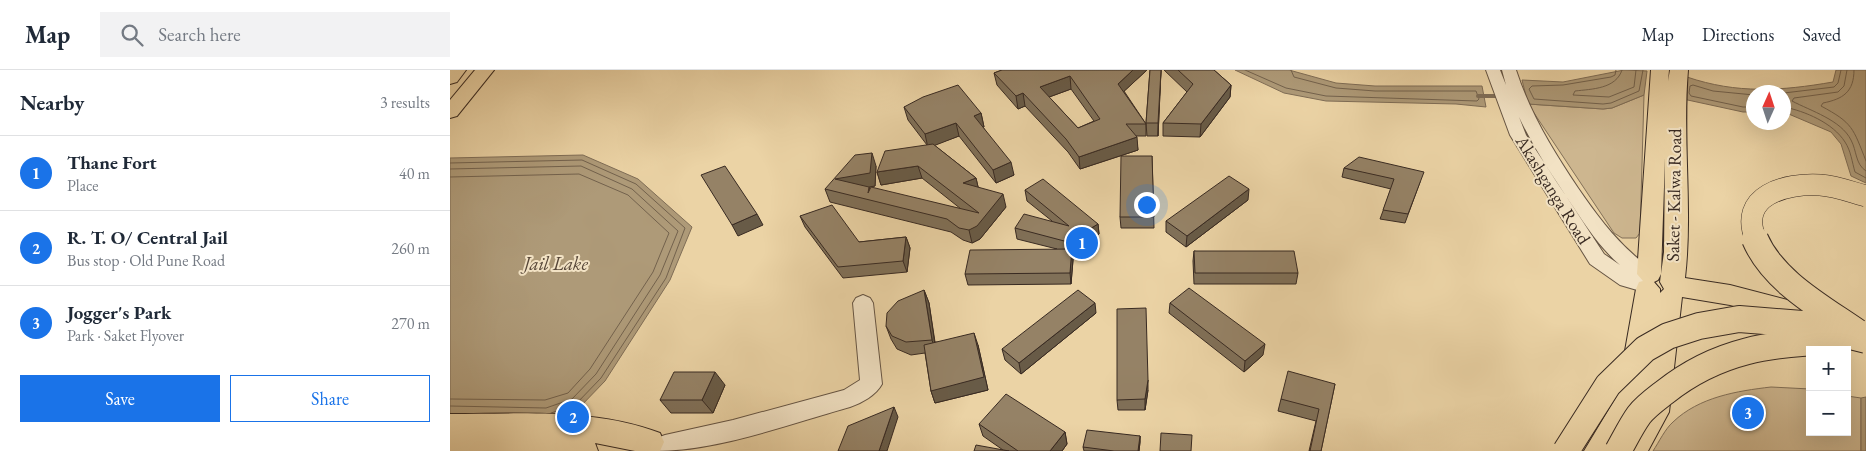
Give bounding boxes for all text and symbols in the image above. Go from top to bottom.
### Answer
search box [100,12,450,57]
text: Map [25,19,70,50]
icon: search [118,21,146,49]
text: Search here [158,22,241,47]
text: Map [1642,23,1674,46]
text: Directions [1702,23,1774,46]
text: Saved [1802,23,1841,46]
north arrow [1746,85,1791,130]
text: Nearby [20,89,84,116]
text: 3 results [380,92,430,113]
street label: Saket - Kalwa Road [1661,127,1686,262]
street label: Akashganga Road [1510,130,1596,249]
text: Thane Fort [67,150,157,175]
text: 1 [32,163,40,184]
text: 40 m [399,163,430,184]
text: Place [67,175,99,196]
your location [1134,192,1160,218]
pin: 1 [1066,224,1098,262]
text: R. T. O/ Central Jail [67,225,228,250]
text: 2 [32,238,40,259]
text: 260 m [391,238,430,259]
text: Bus stop · Old Pune Road [67,250,225,271]
water label: Jail Lake [520,251,589,276]
text: Jogger's Park [67,300,171,325]
text: 3 [32,313,40,334]
text: 270 m [391,313,430,334]
text: Park · Saket Flyover [67,325,184,346]
map controls [1806,346,1851,436]
button: + [1806,346,1851,391]
button: Save [20,375,220,422]
button: Share [230,375,430,422]
button: − [1806,391,1851,436]
pin: 3 [1732,394,1764,432]
pin: 2 [557,398,589,436]

